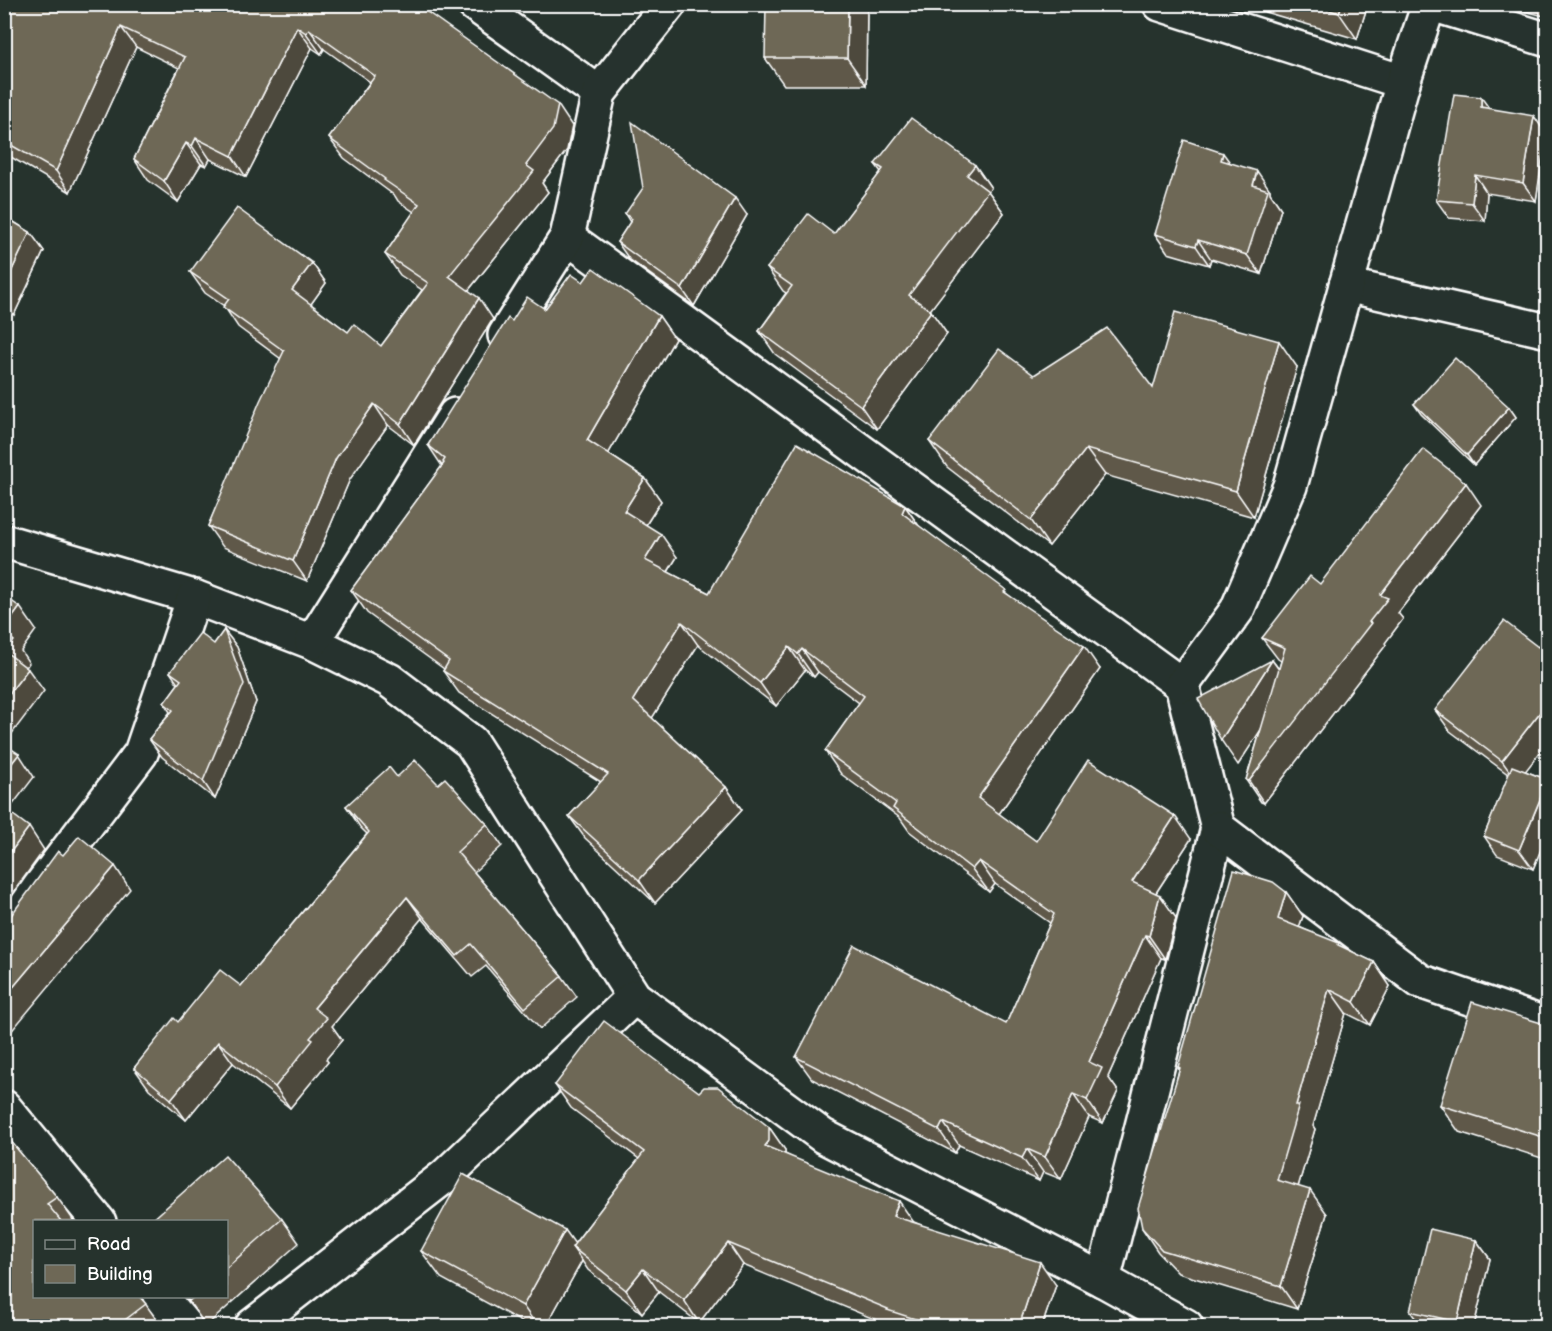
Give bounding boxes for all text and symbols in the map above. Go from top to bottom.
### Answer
legend [33,1220,228,1298]
text: Road [87,1234,131,1255]
text: Building [87,1264,153,1285]

